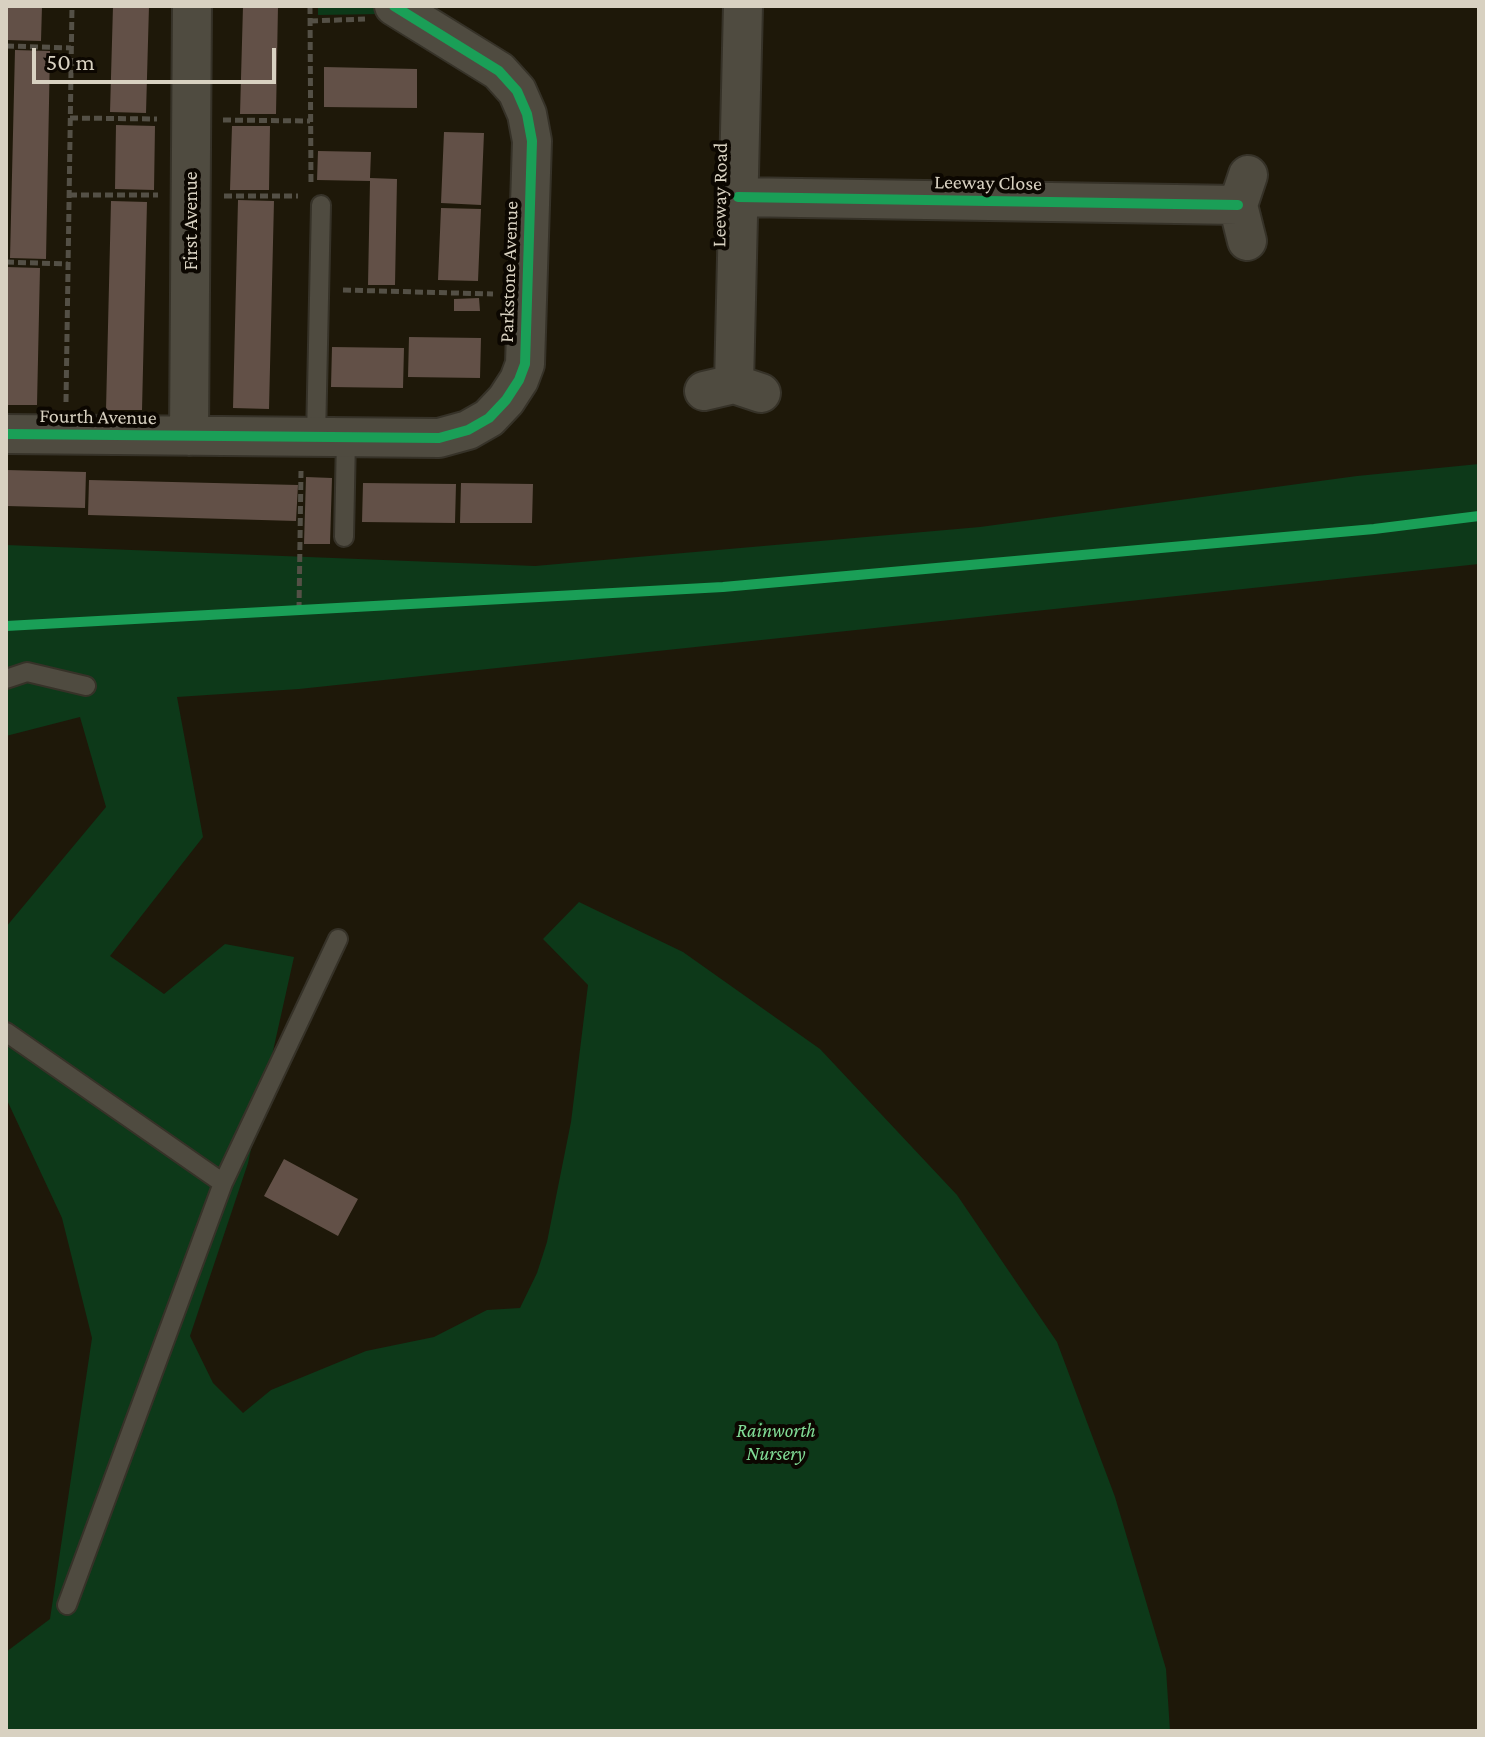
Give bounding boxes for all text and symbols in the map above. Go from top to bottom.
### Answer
scale bar [36,32,280,82]
text: 50 m [46,48,95,75]
street label: Leeway Road [707,142,733,248]
street label: Leeway Close [934,170,1042,196]
street label: First Avenue [179,171,203,271]
street label: Parkstone Avenue [495,201,523,343]
street label: Fourth Avenue [39,404,157,430]
park label: Rainworth Nursery [736,1419,816,1466]

